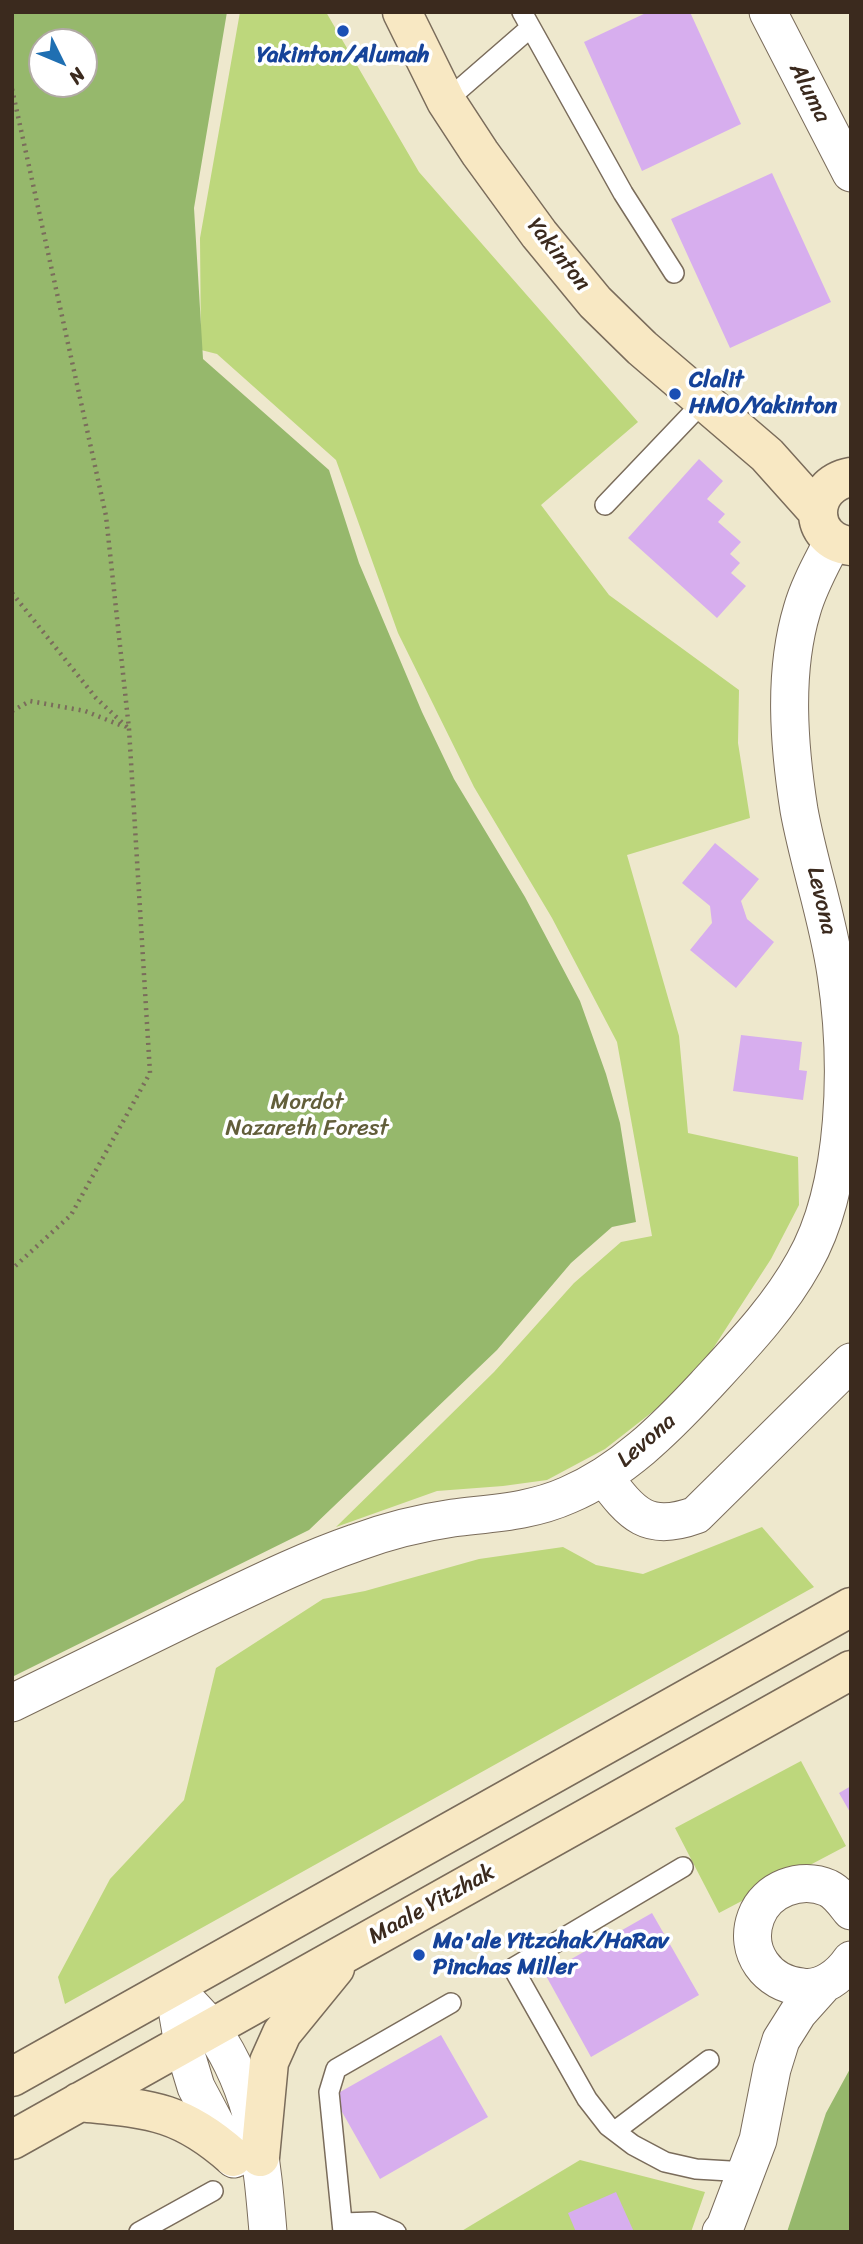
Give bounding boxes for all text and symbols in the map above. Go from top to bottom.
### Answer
marker: Yakinton/Alumah [335,23,351,39]
north arrow [28,28,98,98]
place label: Yakinton/Alumah [257,42,429,70]
street label: Aluma [782,59,836,127]
text: N [61,60,94,92]
street label: Yakinton [520,213,596,297]
place label: Clalit HMO/Yakinton [689,367,837,421]
marker: Clalit HMO/Yakinton [667,386,683,402]
street label: Levona [800,864,842,938]
park label: Mordot Nazareth Forest [225,1089,389,1143]
street label: Levona [612,1408,682,1474]
street label: Maale Yitzhak [364,1859,500,1951]
place label: Ma'ale Yitzchak/HaRav Pinchas Miller [433,1928,669,1982]
marker: Ma'ale Yitzchak/HaRav Pinchas Miller [411,1947,427,1963]

